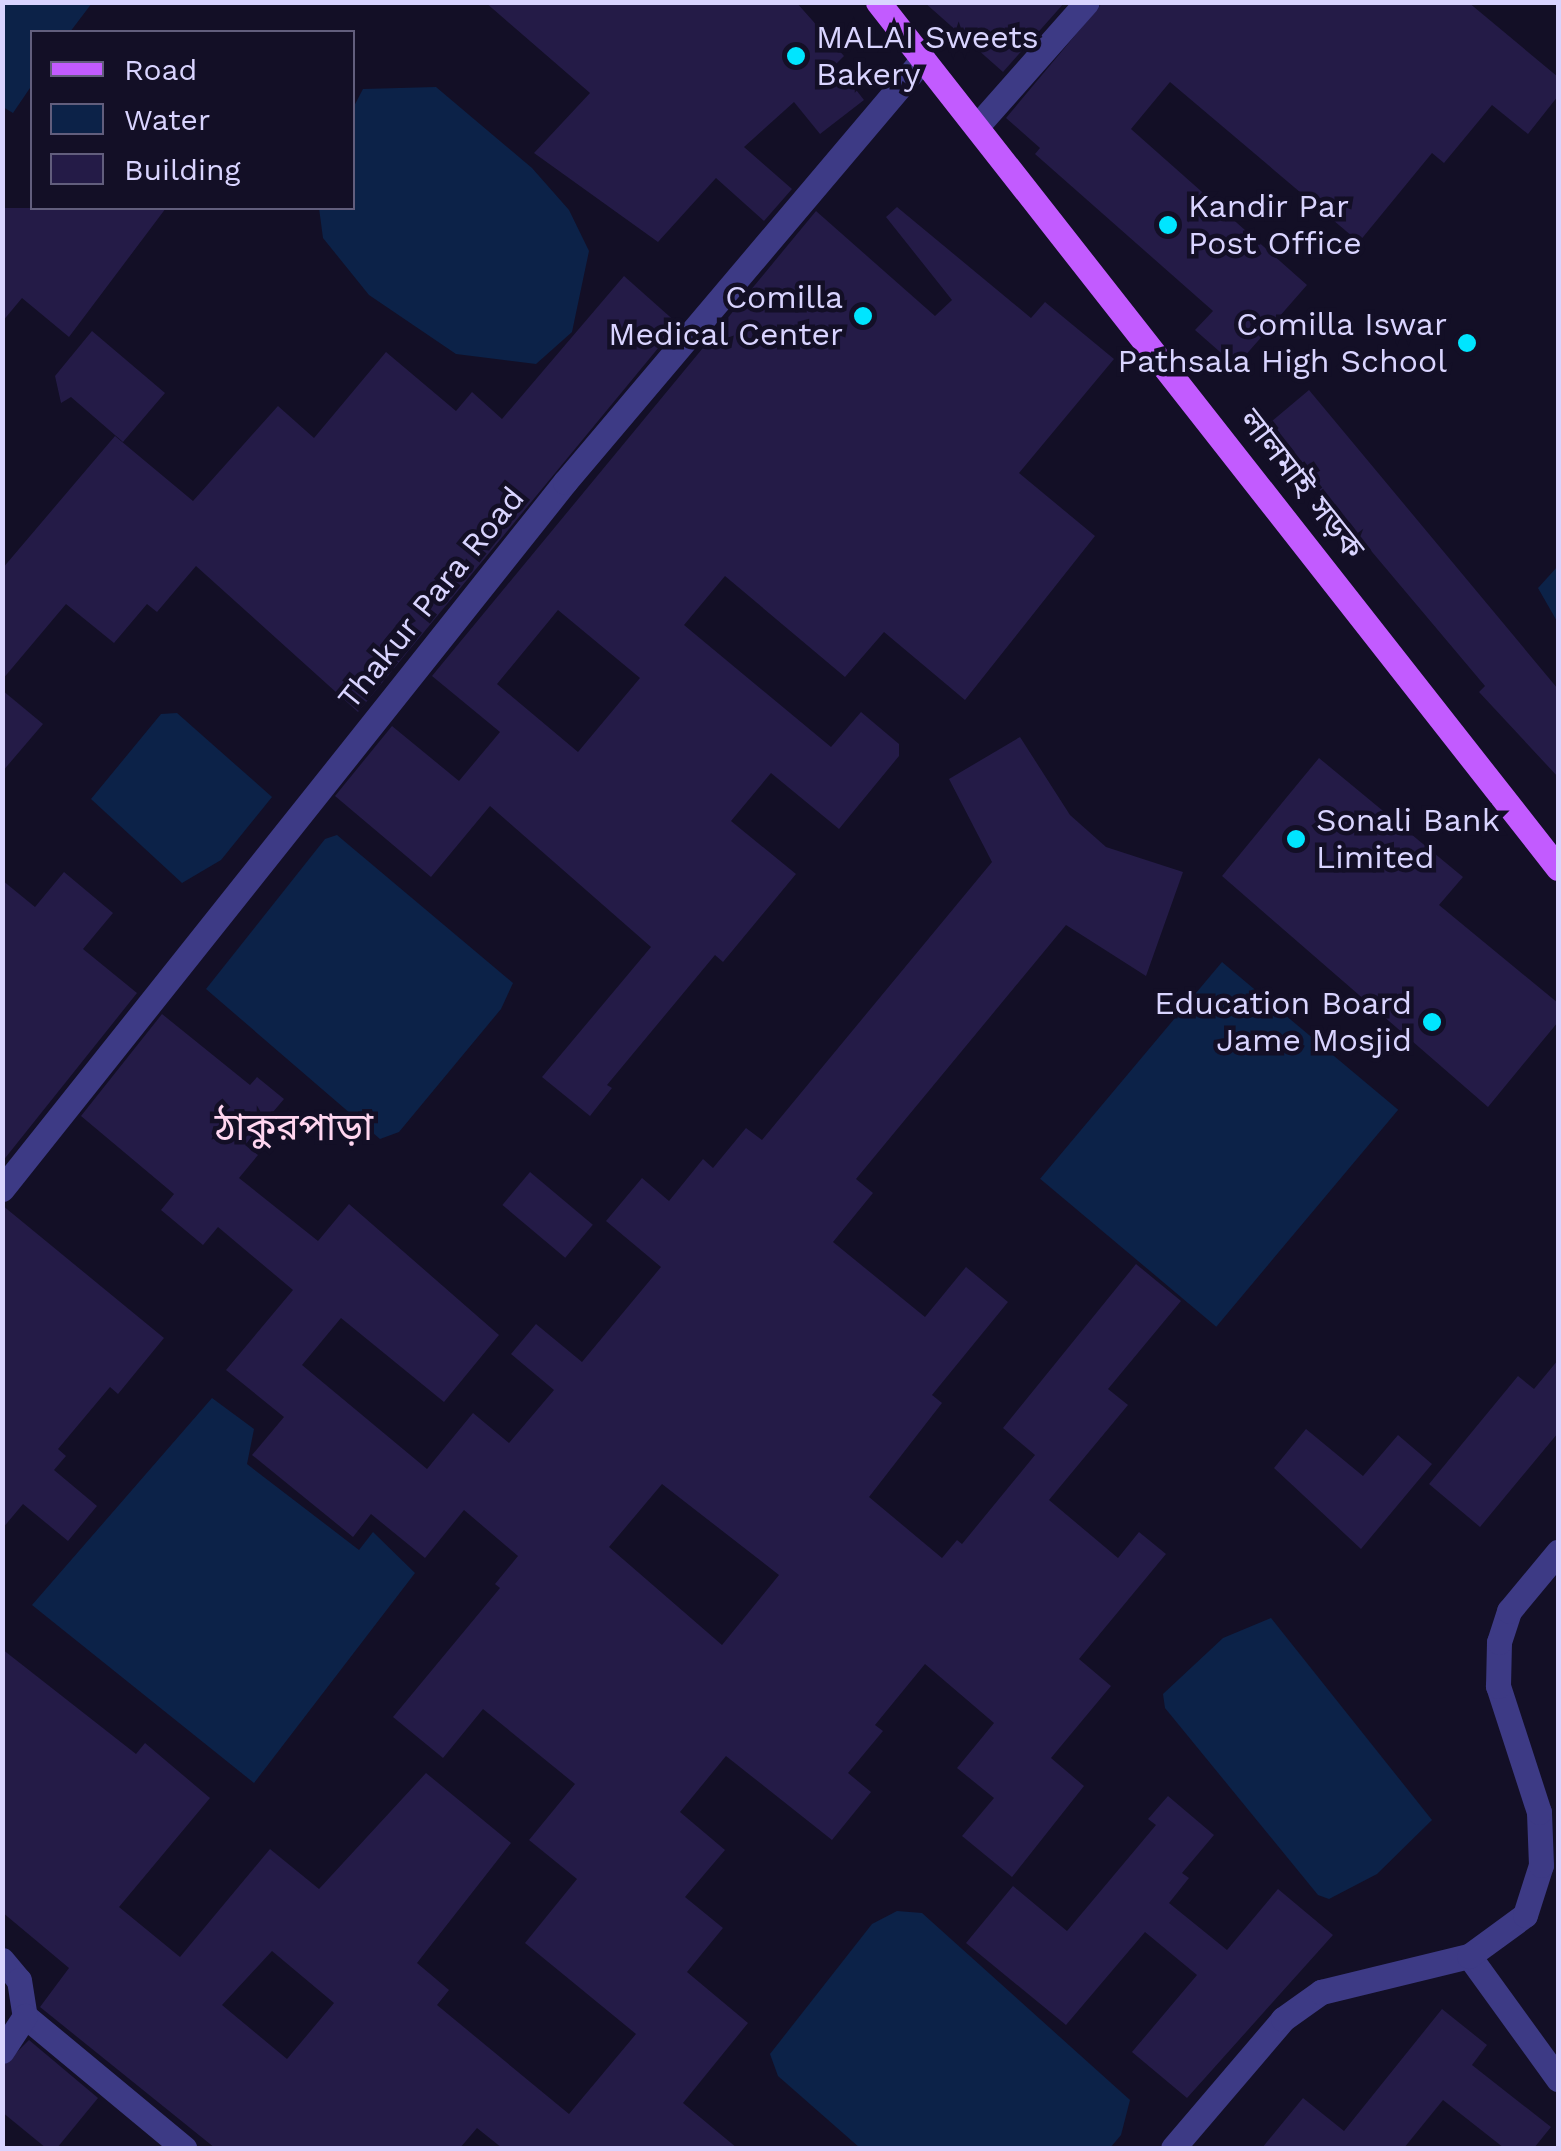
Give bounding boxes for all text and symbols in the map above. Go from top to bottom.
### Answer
place label: MALAI Sweets Bakery [816,19,1039,94]
legend [30,30,355,210]
marker: MALAI Sweets Bakery [785,45,807,67]
text: Road [124,52,197,87]
text: Water [124,102,210,137]
text: Building [124,152,241,187]
place label: Kandir Par Post Office [1188,188,1362,263]
marker: Kandir Par Post Office [1157,214,1179,236]
place label: Comilla Medical Center [607,279,843,354]
marker: Comilla Medical Center [852,305,874,327]
place label: Comilla Iswar Pathsala High School [1117,306,1447,381]
marker: Comilla Iswar Pathsala High School [1456,332,1478,354]
street label: লালমাই সড়ক [1231,401,1373,567]
street label: Thakur Para Road [329,479,533,717]
place label: Sonali Bank Limited [1316,802,1500,877]
marker: Sonali Bank Limited [1285,828,1307,850]
place label: Education Board Jame Mosjid [1154,985,1412,1060]
marker: Education Board Jame Mosjid [1421,1011,1443,1033]
district label: ঠাকুরপাড়া [215,1105,373,1151]

